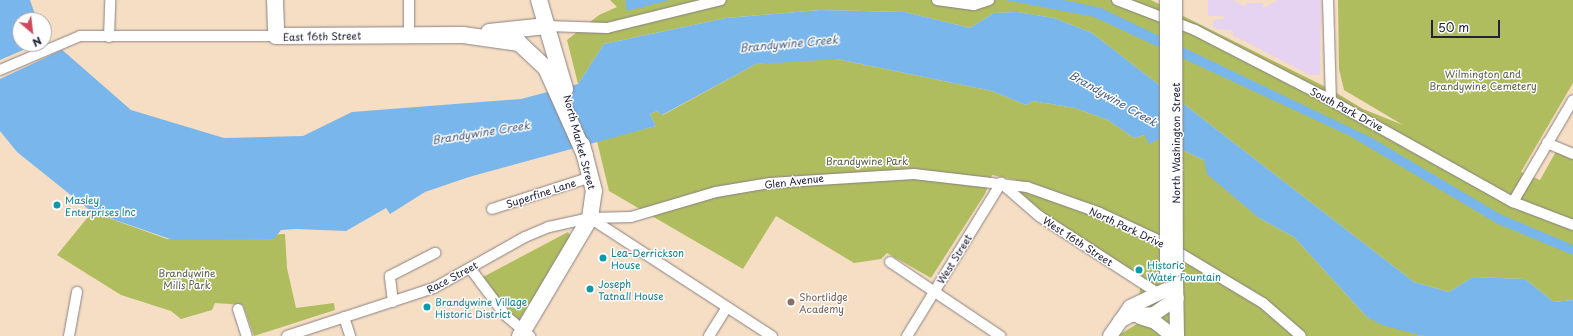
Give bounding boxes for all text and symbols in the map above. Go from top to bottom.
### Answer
north arrow [12,12,52,52]
scale bar [1433,12,1502,38]
text: 50 m [1438,18,1469,36]
street label: East 16th Street [283,29,361,43]
text: N [30,33,45,52]
water label: Brandywine Creek [739,33,839,55]
park label: Wilmington and Brandywine Cemetery [1429,67,1537,90]
water label: Brandywine Creek [1067,69,1159,129]
street label: North Washington Street [1170,83,1182,203]
street label: South Park Drive [1308,84,1386,134]
street label: North Market Street [561,92,599,192]
water label: Brandywine Creek [431,119,531,147]
park label: Brandywine Park [826,155,908,167]
street label: Glen Avenue [763,171,825,191]
street label: Superfine Lane [505,176,577,210]
place label: Masley Enterprises Inc [65,193,136,216]
marker: Masley Enterprises Inc [52,200,62,210]
street label: North Park Drive [1087,204,1167,250]
street label: West 16th Street [1041,214,1115,268]
street label: West Street [934,232,974,286]
place label: Lea-Derrickson House [611,246,684,270]
marker: Lea-Derrickson House [598,253,608,263]
street label: Race Street [424,258,480,296]
place label: Historic Water Fountain [1147,258,1222,282]
marker: Historic Water Fountain [1134,265,1144,275]
park label: Brandywine Mills Park [158,266,216,290]
place label: Joseph Tatnall House [598,277,664,300]
marker: Joseph Tatnall House [585,284,595,294]
place label: Shortlidge Academy [799,290,848,314]
place label: Brandywine Village Historic District [435,295,528,318]
marker: Shortlidge Academy [786,297,796,307]
marker: Brandywine Village Historic District [422,302,432,312]

